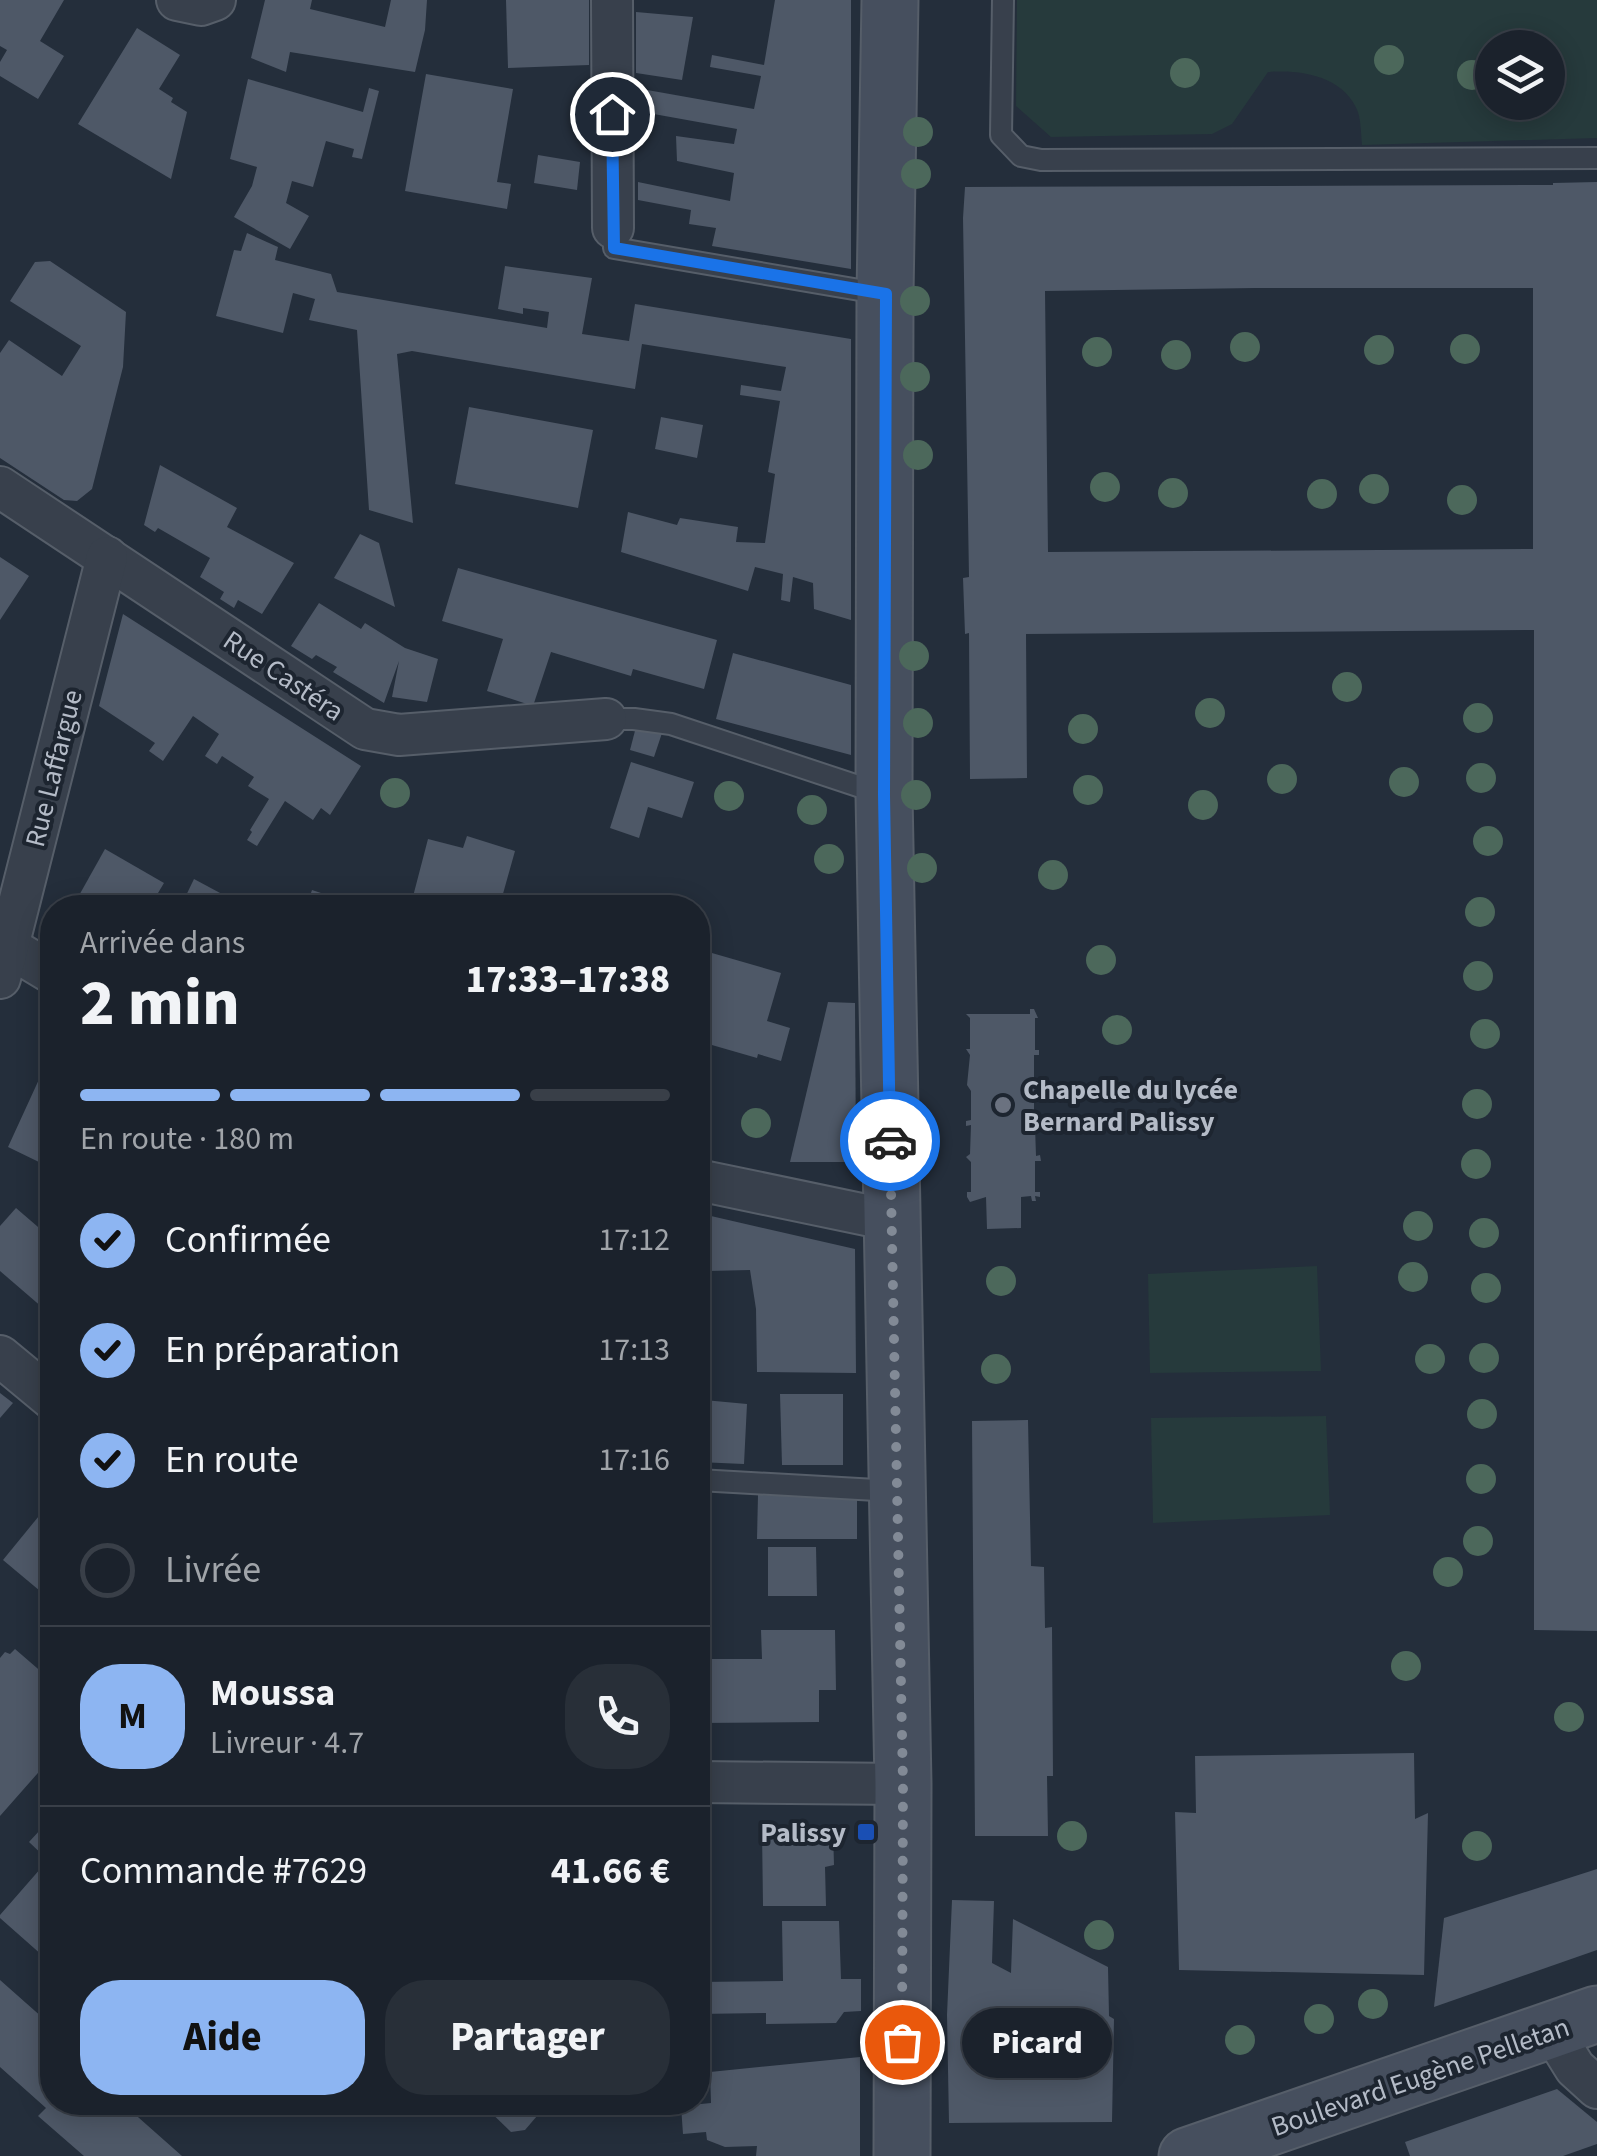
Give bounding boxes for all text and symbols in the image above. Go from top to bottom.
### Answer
map controls [1475,30,1565,120]
button: layers [1475,30,1565,120]
pin [570,72,655,157]
icon: home [585,87,640,142]
street label: Rue Castéra [215,621,352,731]
street label: Rue Laffargue [15,685,93,851]
text: Arrivée dans [80,920,245,966]
text: 17:33–17:38 [466,953,670,1007]
text: 2 min [80,957,240,1050]
place label: Chapelle du lycée Bernard Palissy [1023,1070,1238,1142]
courier [840,1091,940,1191]
marker: Chapelle du lycée Bernard Palissy [992,1094,1014,1116]
icon: car [863,1114,918,1169]
text: En route · 180 m [80,1116,294,1162]
icon: check [80,1213,135,1268]
text: Confirmée [165,1213,331,1267]
text: 17:12 [598,1217,670,1263]
icon: check [80,1323,135,1378]
text: En préparation [165,1323,400,1377]
text: 17:13 [598,1327,670,1373]
icon: check [80,1433,135,1488]
text: En route [165,1433,299,1487]
text: 17:16 [598,1437,670,1483]
text: Livrée [165,1543,261,1597]
button: phone [565,1664,670,1769]
text: Moussa [210,1666,335,1720]
text: M [118,1689,147,1743]
text: Livreur · 4.7 [210,1720,364,1766]
place label: Palissy [760,1813,846,1853]
marker: Palissy [855,1821,877,1843]
text: Commande #7629 [80,1844,367,1898]
text: 41.66 € [551,1844,670,1898]
button: Aide [80,1980,365,2095]
button: Partager [385,1980,670,2095]
pin [860,2000,945,2085]
callout: Picard [962,2007,1112,2077]
street label: Boulevard Eugène Pelletan [1266,2007,1575,2147]
icon: bag [875,2015,930,2070]
text: Picard [991,2020,1083,2066]

